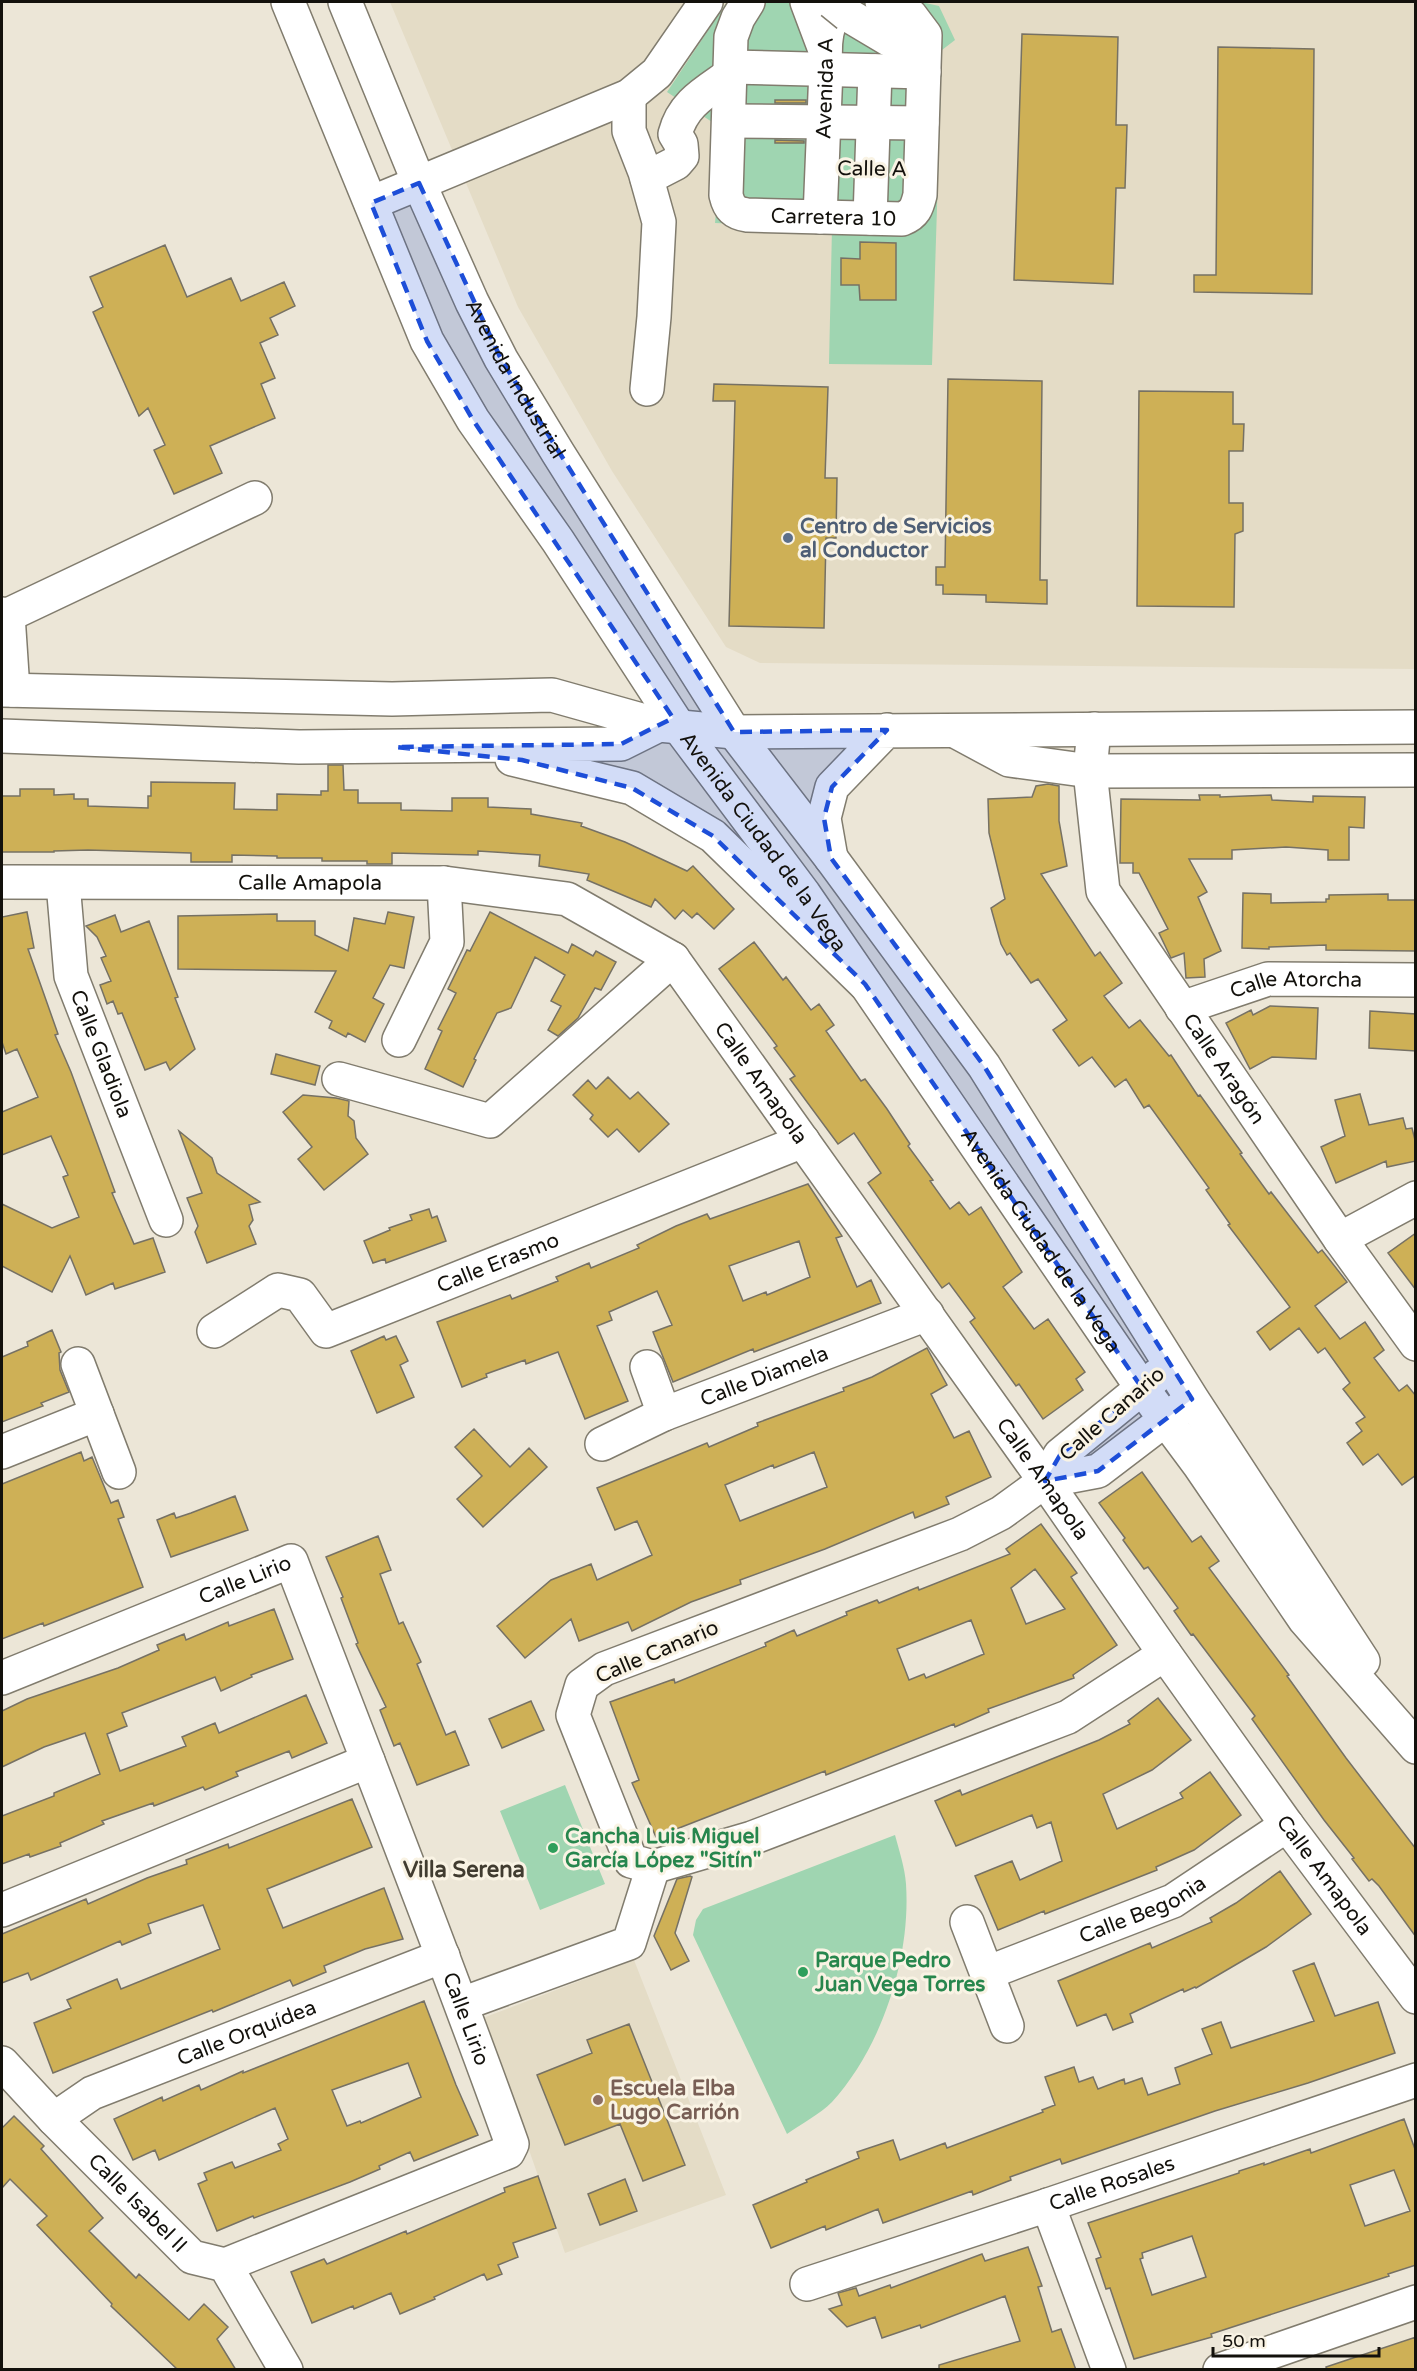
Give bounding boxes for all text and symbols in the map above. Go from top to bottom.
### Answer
street label: Avenida A [811,36,838,140]
street label: Calle A [837,156,907,182]
street label: Carretera 10 [770,203,896,231]
street label: Avenida Industrial [460,295,571,463]
place label: Centro de Servicios al Conductor [800,514,992,563]
marker: Centro de Servicios al Conductor [781,531,795,545]
street label: Avenida Ciudad de la Vega [675,727,852,956]
street label: Calle Amapola [238,870,382,895]
street label: Calle Atorcha [1227,966,1362,1003]
street label: Calle Gladiola [65,986,138,1122]
street label: Calle Aragón [1178,1009,1271,1129]
street label: Calle Amapola [709,1017,813,1149]
street label: Avenida Ciudad de la Vega [956,1124,1127,1357]
street label: Calle Erasmo [433,1227,563,1298]
street label: Calle Diamela [697,1340,832,1412]
street label: Calle Canario [1054,1362,1170,1466]
street label: Calle Amapola [991,1413,1095,1545]
street label: Calle Lirio [195,1550,295,1610]
street label: Calle Canario [592,1615,722,1689]
street label: Calle Amapola [1271,1810,1378,1940]
place label: Cancha Luis Miguel García López "Sitín" [565,1824,761,1873]
marker: Cancha Luis Miguel García López "Sitín" [546,1841,560,1855]
district label: Villa Serena [403,1857,525,1883]
street label: Calle Begonia [1076,1870,1211,1949]
place label: Parque Pedro Juan Vega Torres [814,1948,985,1997]
marker: Parque Pedro Juan Vega Torres [796,1965,810,1979]
street label: Calle Lirio [437,1969,495,2069]
street label: Calle Orquídea [174,1994,320,2071]
place label: Escuela Elba Lugo Carrión [610,2076,740,2125]
marker: Escuela Elba Lugo Carrión [591,2093,605,2107]
street label: Calle Isabel II [83,2148,193,2258]
street label: Calle Rosales [1046,2150,1178,2216]
scale bar [1213,2320,1380,2358]
text: 50 m [1222,2330,1266,2352]

